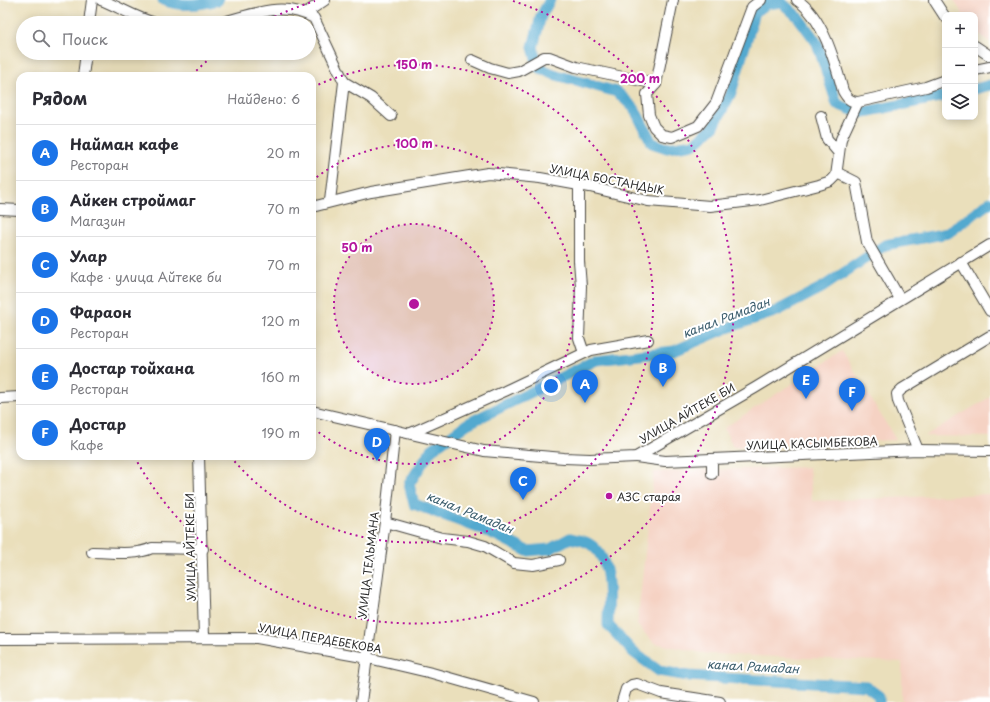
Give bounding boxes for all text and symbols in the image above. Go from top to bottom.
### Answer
map controls [942,12,978,120]
button: + [942,12,978,48]
search box [16,16,316,60]
icon: search [30,27,52,49]
text: Поиск [62,27,108,50]
button: − [942,48,978,84]
text: 150 m [396,55,432,73]
text: 200 m [620,69,660,87]
button: layers [942,84,978,120]
text: Рядом [32,85,87,111]
text: Найдено: 6 [227,89,300,108]
text: Найман кафе [70,132,179,155]
text: 100 m [395,134,433,152]
text: A [40,143,50,162]
text: 20 m [266,143,300,162]
text: Ресторан [70,155,129,174]
street label: УЛИЦА БОСТАНДЫК [548,160,666,198]
text: Айкен строймаг [70,188,195,211]
text: B [41,199,49,218]
text: 70 m [267,199,300,218]
text: Магазин [70,211,126,230]
text: 50 m [341,238,373,256]
text: Улар [70,244,107,267]
text: C [40,255,50,274]
text: 70 m [267,255,300,274]
text: Кафе · улица Айтеке би [70,267,222,286]
water label: канал Рамадан [680,292,774,342]
centre of rings [407,297,421,311]
text: Фараон [70,300,132,323]
text: D [40,311,50,330]
text: 120 m [261,311,300,330]
text: Ресторан [70,323,129,342]
pin: B [650,354,676,387]
text: Достар тойхана [70,356,195,379]
pin: E [793,366,819,399]
text: E [41,367,49,386]
text: 160 m [261,367,300,386]
pin: A [572,370,598,403]
your location [541,376,561,396]
pin: F [839,378,865,411]
text: Ресторан [70,379,129,398]
street label: УЛИЦА АЙТЕКЕ БИ [636,379,738,447]
text: Достар [70,412,126,435]
text: F [41,423,49,442]
text: 190 m [261,423,300,442]
pin: D [364,428,390,461]
street label: УЛИЦА КАСЫМБЕКОВА [746,432,878,454]
text: Кафе [70,435,103,454]
pin: C [510,467,536,500]
water label: канал Рамадан [424,486,518,538]
place label: АЗС старая [617,488,681,505]
marker: АЗС старая [604,491,614,501]
street label: УЛИЦА АЙТЕКЕ БИ [181,493,199,601]
street label: УЛИЦА ТЕЛЬМАНА [353,510,383,620]
street label: УЛИЦА ПЕРДЕБЕКОВА [257,619,383,657]
water label: канал Рамадан [707,655,801,677]

